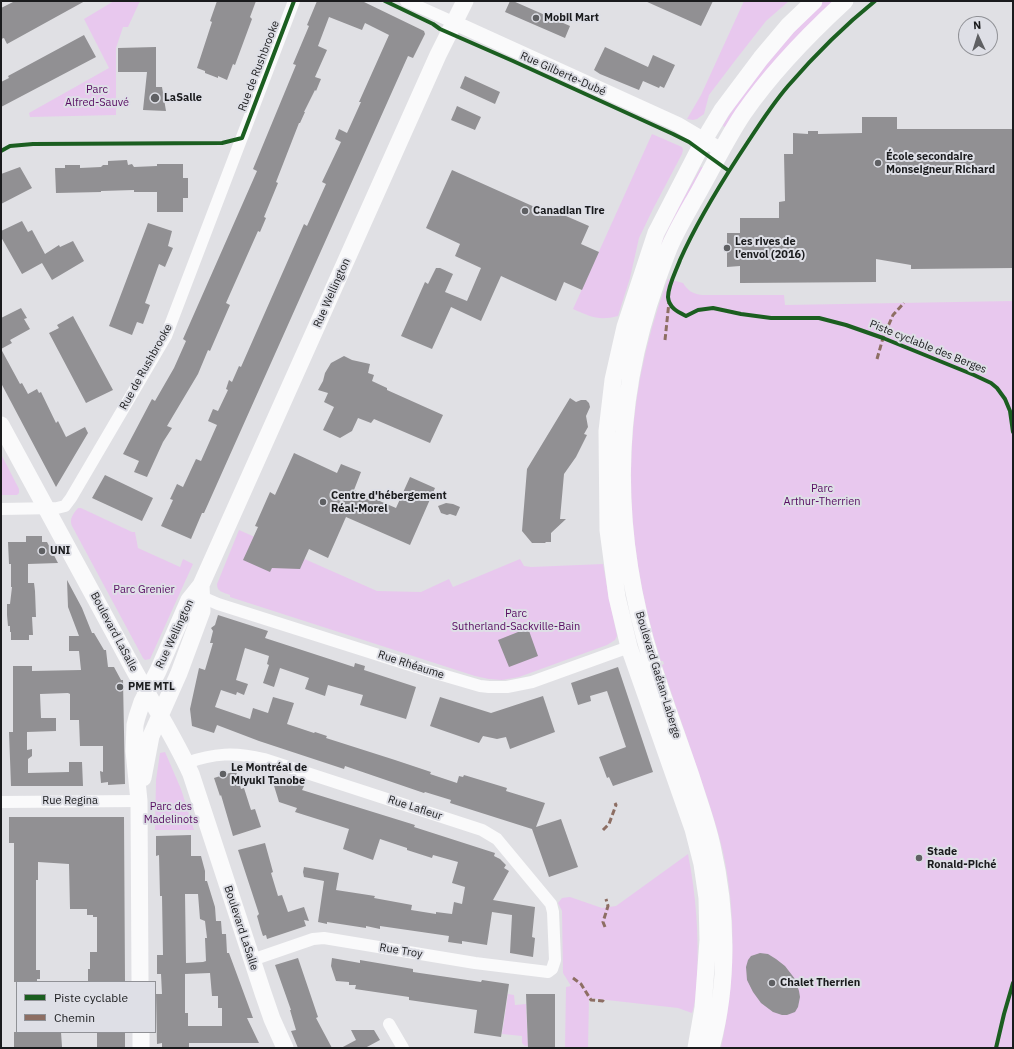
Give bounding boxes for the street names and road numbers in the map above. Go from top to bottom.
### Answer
street label: Rue de Rushbrooke [236,19,282,113]
street label: Rue Gilberte-Dubé [518,49,608,99]
street label: Rue Wellington [311,256,353,330]
street label: Piste cyclable des Berges [868,317,988,377]
street label: Rue de Rushbrooke [117,322,175,412]
street label: Boulevard LaSalle [87,590,141,674]
street label: Rue Wellington [153,597,197,671]
street label: Boulevard Gaétan-Laberge [632,610,684,740]
street label: Rue Rhéaume [376,648,446,682]
street label: Rue Lafleur [386,793,444,823]
street label: Rue Regina [42,794,98,808]
street label: Boulevard LaSalle [221,884,261,972]
street label: Rue Troy [379,941,423,961]

